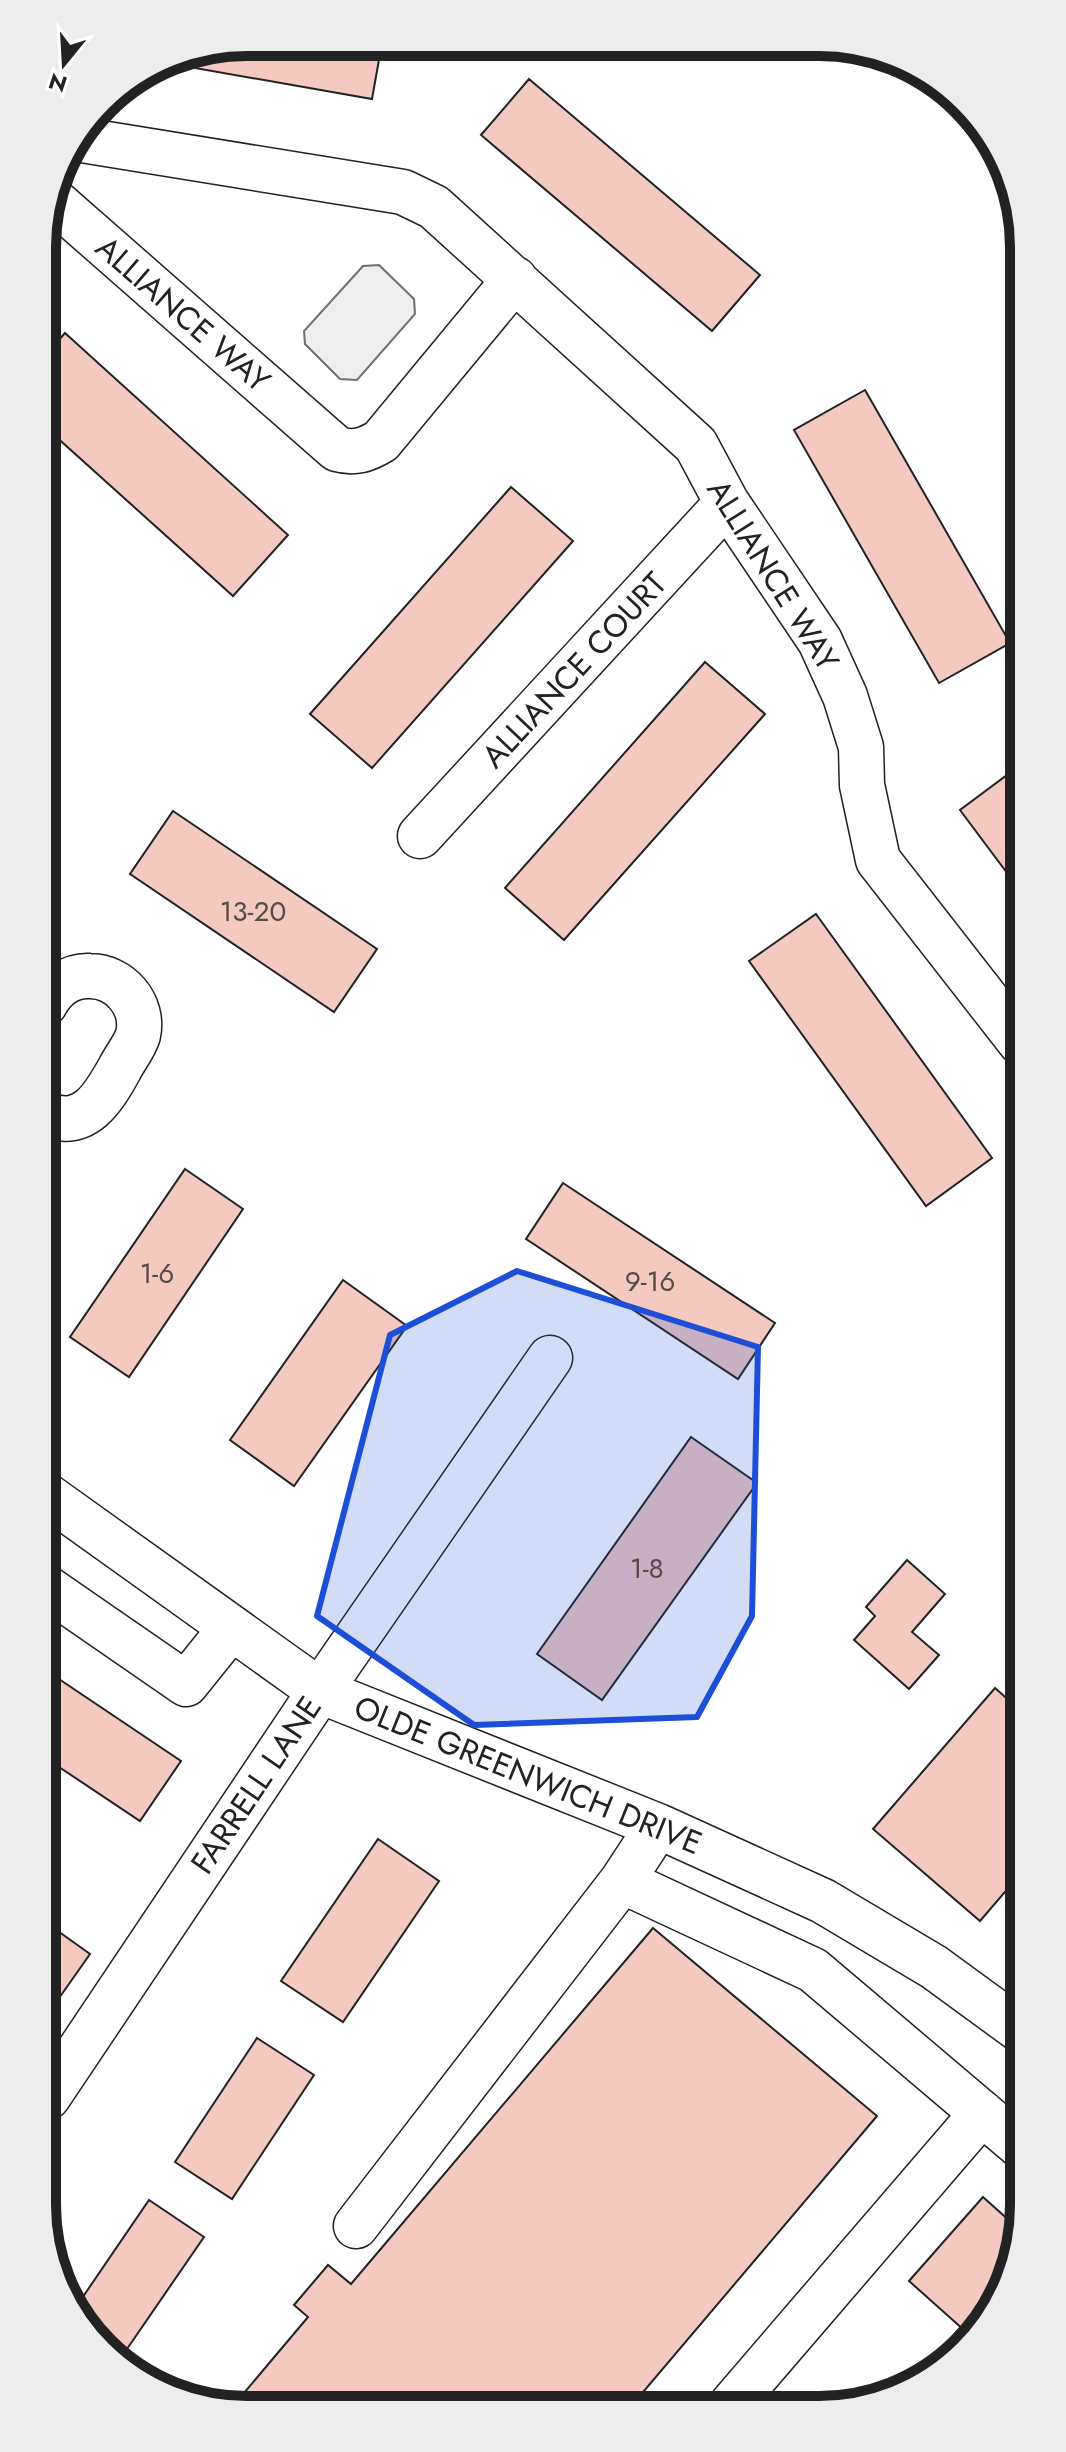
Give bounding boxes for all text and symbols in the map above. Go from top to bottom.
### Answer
north arrow [24,24,104,104]
text: N [45,65,71,101]
street label: ALLIANCE WAY [86,225,280,403]
street label: ALLIANCE WAY [696,470,850,680]
street label: ALLIANCE COURT [471,562,677,778]
house number: 13-20 [220,891,286,932]
house number: 1-6 [140,1253,174,1294]
house number: 9-16 [625,1261,675,1302]
house number: 1-8 [630,1548,664,1589]
street label: OLDE GREENWICH DRIVE [347,1684,709,1866]
street label: FARRELL LANE [179,1687,333,1883]

